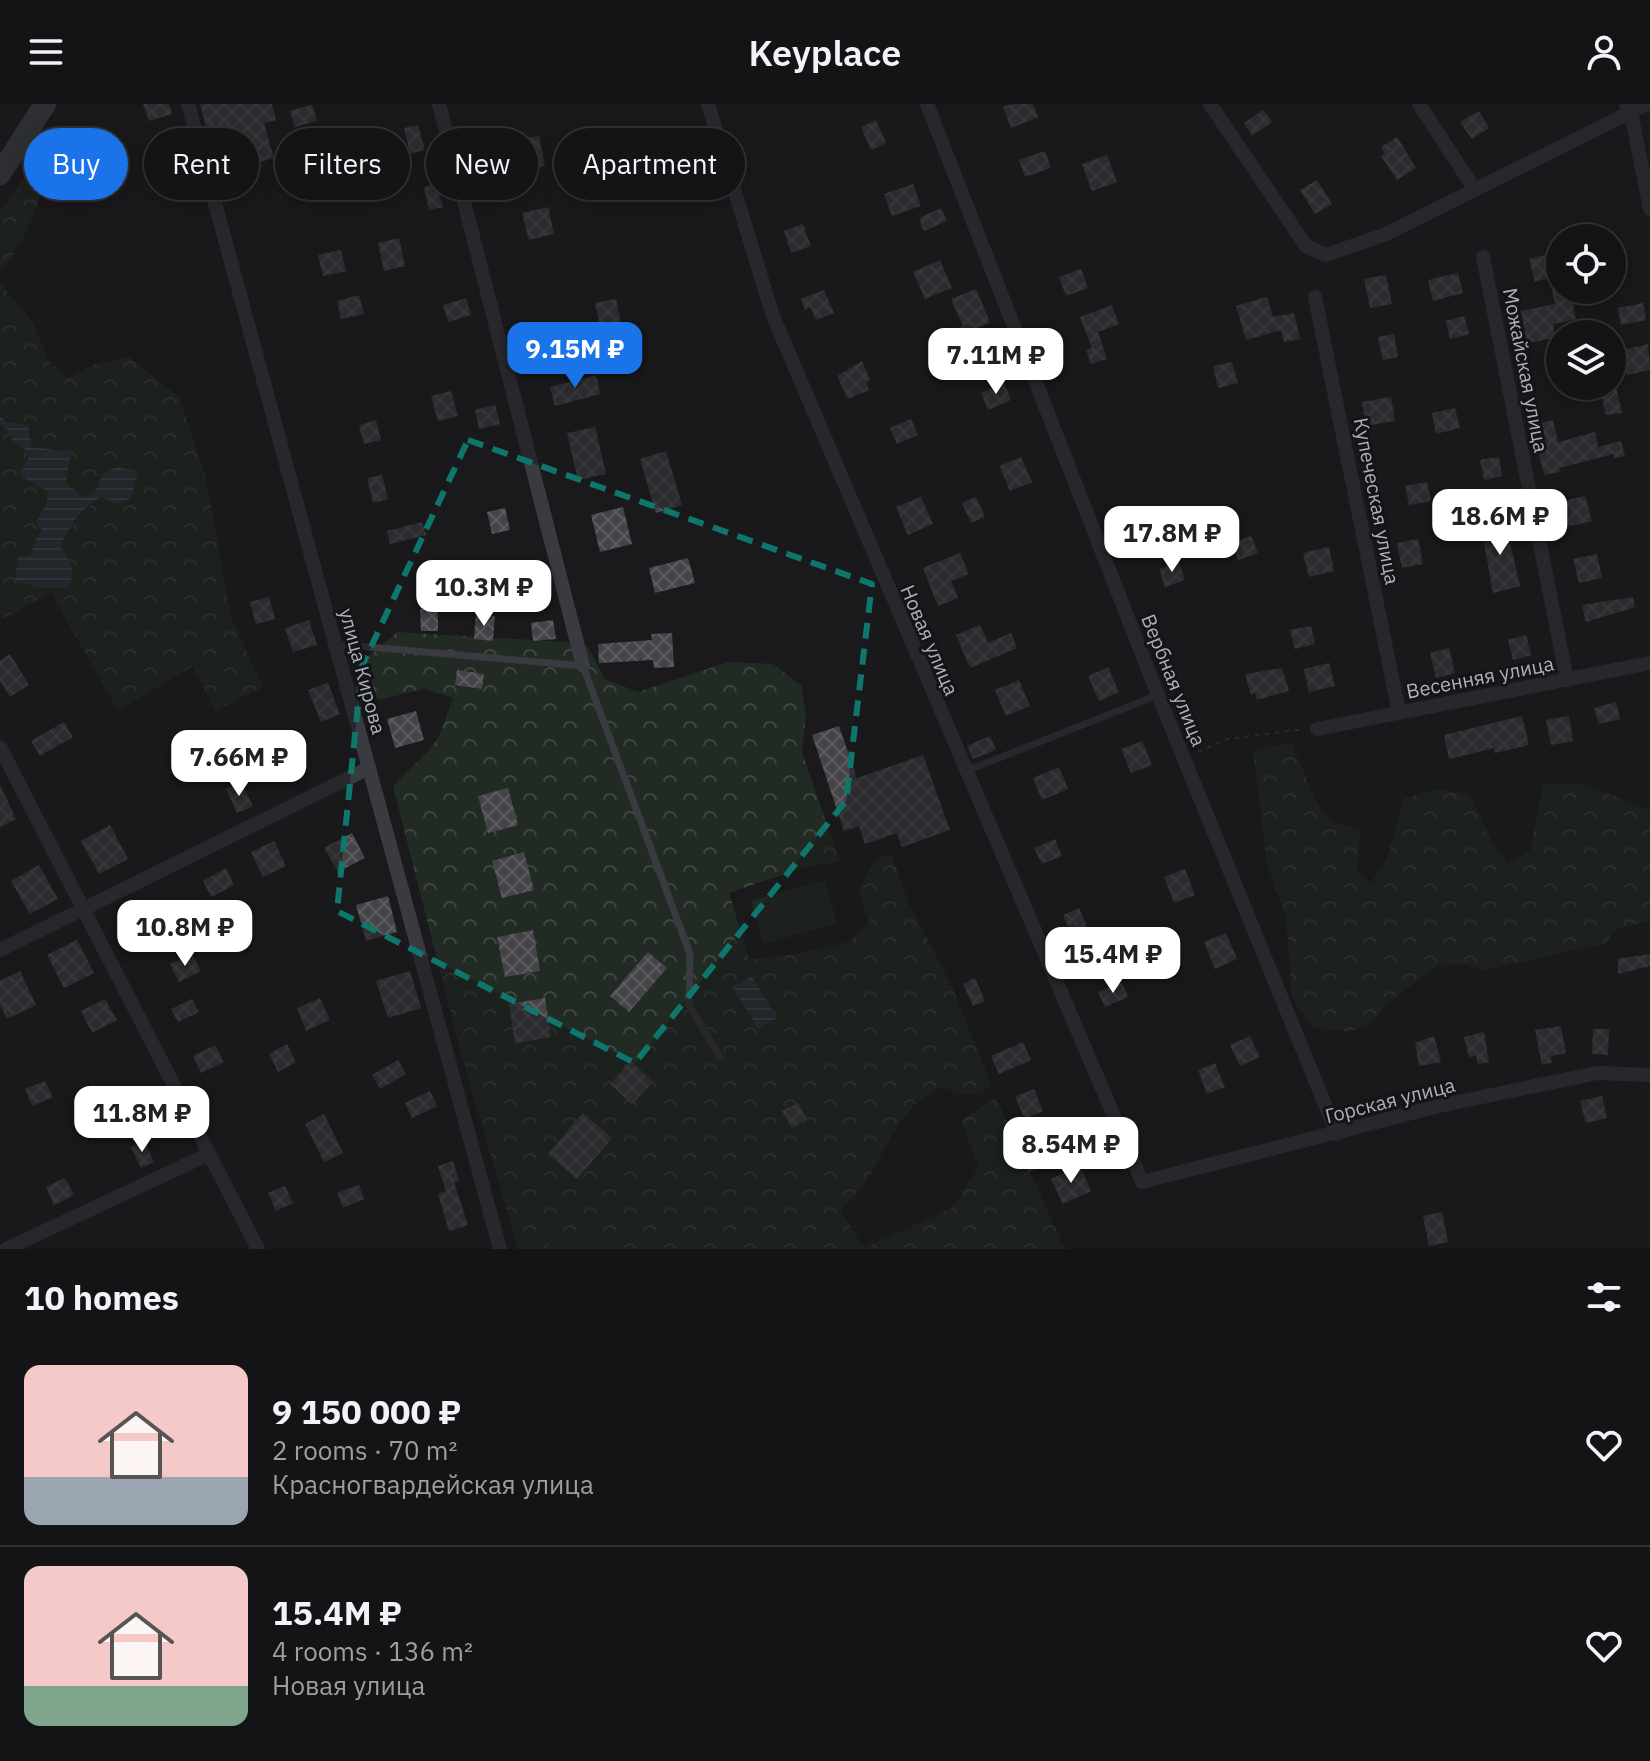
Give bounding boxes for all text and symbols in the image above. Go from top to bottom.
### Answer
text: Keyplace [749,29,901,76]
icon: menu [24,30,68,74]
icon: person [1582,30,1626,74]
chip: Buy [24,128,128,200]
chip: Rent [144,128,259,200]
chip: Filters [275,128,410,200]
chip: New [426,128,538,200]
chip: Apartment [554,128,745,200]
map controls [1546,224,1626,400]
button: locate [1546,224,1626,304]
street label: Можайская улица [1497,285,1555,455]
button: layers [1546,320,1626,400]
pin: 9.15M ₽ [501,322,649,390]
pin: 7.11M ₽ [922,328,1070,396]
text: 9.15M ₽ [525,331,625,365]
text: 7.11M ₽ [946,337,1046,371]
street label: Купеческая улица [1348,415,1406,587]
pin: 18.6M ₽ [1426,489,1574,557]
text: 18.6M ₽ [1450,498,1550,532]
pin: 17.8M ₽ [1098,506,1246,574]
text: 17.8M ₽ [1122,515,1222,549]
pin: 10.3M ₽ [410,560,558,628]
text: 10.3M ₽ [434,569,534,603]
street label: Новая улица [895,580,966,700]
street label: улица Кирова [333,605,393,737]
street label: Вербная улица [1135,610,1213,750]
street label: Весенняя улица [1404,649,1557,705]
pin: 7.66M ₽ [165,730,313,798]
text: 7.66M ₽ [189,739,289,773]
pin: 10.8M ₽ [111,900,259,968]
text: 10.8M ₽ [135,909,235,943]
pin: 15.4M ₽ [1039,927,1187,995]
text: 15.4M ₽ [1063,936,1163,970]
street label: Горская улица [1322,1071,1458,1129]
pin: 11.8M ₽ [68,1086,216,1154]
text: 11.8M ₽ [92,1095,192,1129]
pin: 8.54M ₽ [997,1117,1145,1185]
text: 8.54M ₽ [1021,1126,1121,1160]
text: 10 homes [24,1275,179,1319]
icon: filters [1582,1275,1626,1319]
text: 9 150 000 ₽ [272,1389,461,1433]
icon: home [88,1397,184,1493]
icon: heart [1582,1423,1626,1467]
text: 2 rooms · 70 m² [272,1433,457,1467]
text: Красногвардейская улица [272,1467,594,1501]
text: 15.4M ₽ [272,1590,402,1634]
icon: home [88,1598,184,1694]
icon: heart [1582,1624,1626,1668]
text: 4 rooms · 136 m² [272,1634,473,1668]
text: Новая улица [272,1668,425,1702]

